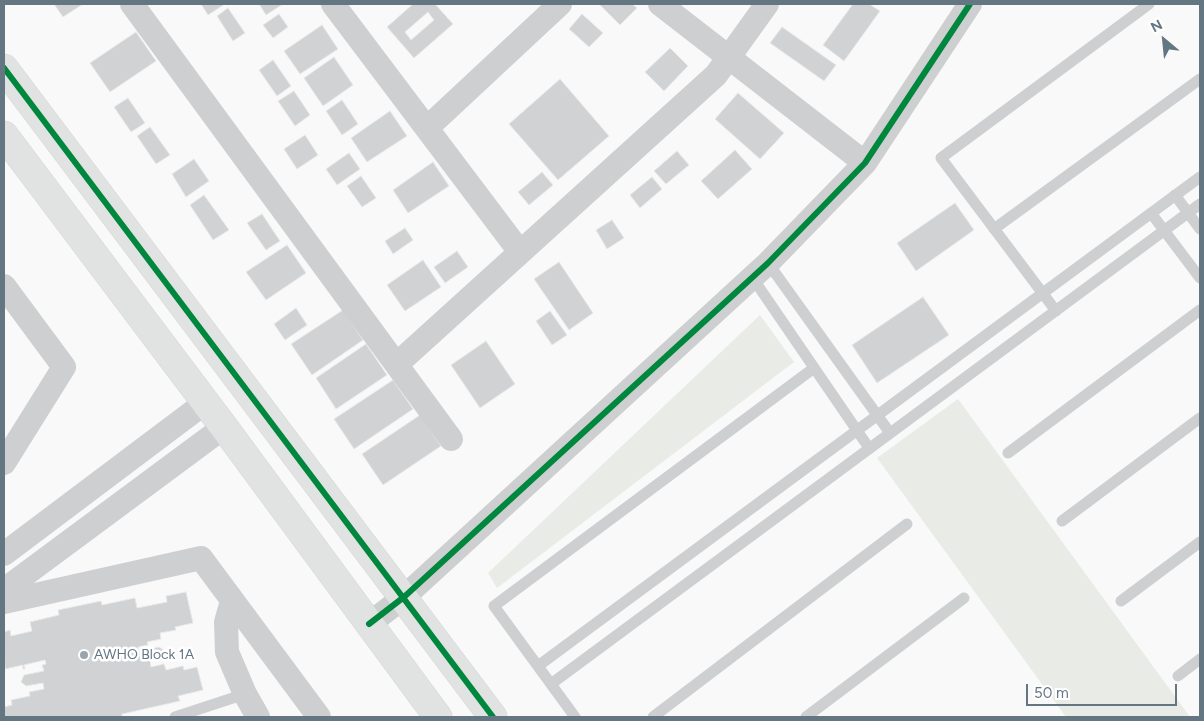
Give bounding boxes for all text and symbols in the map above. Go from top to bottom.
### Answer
north arrow [1139,15,1189,65]
text: N [1148,16,1165,36]
place label: AWHO Block 1A [94,647,194,663]
marker: AWHO Block 1A [78,649,90,661]
scale bar [1029,674,1180,706]
text: 50 m [1034,684,1069,702]

